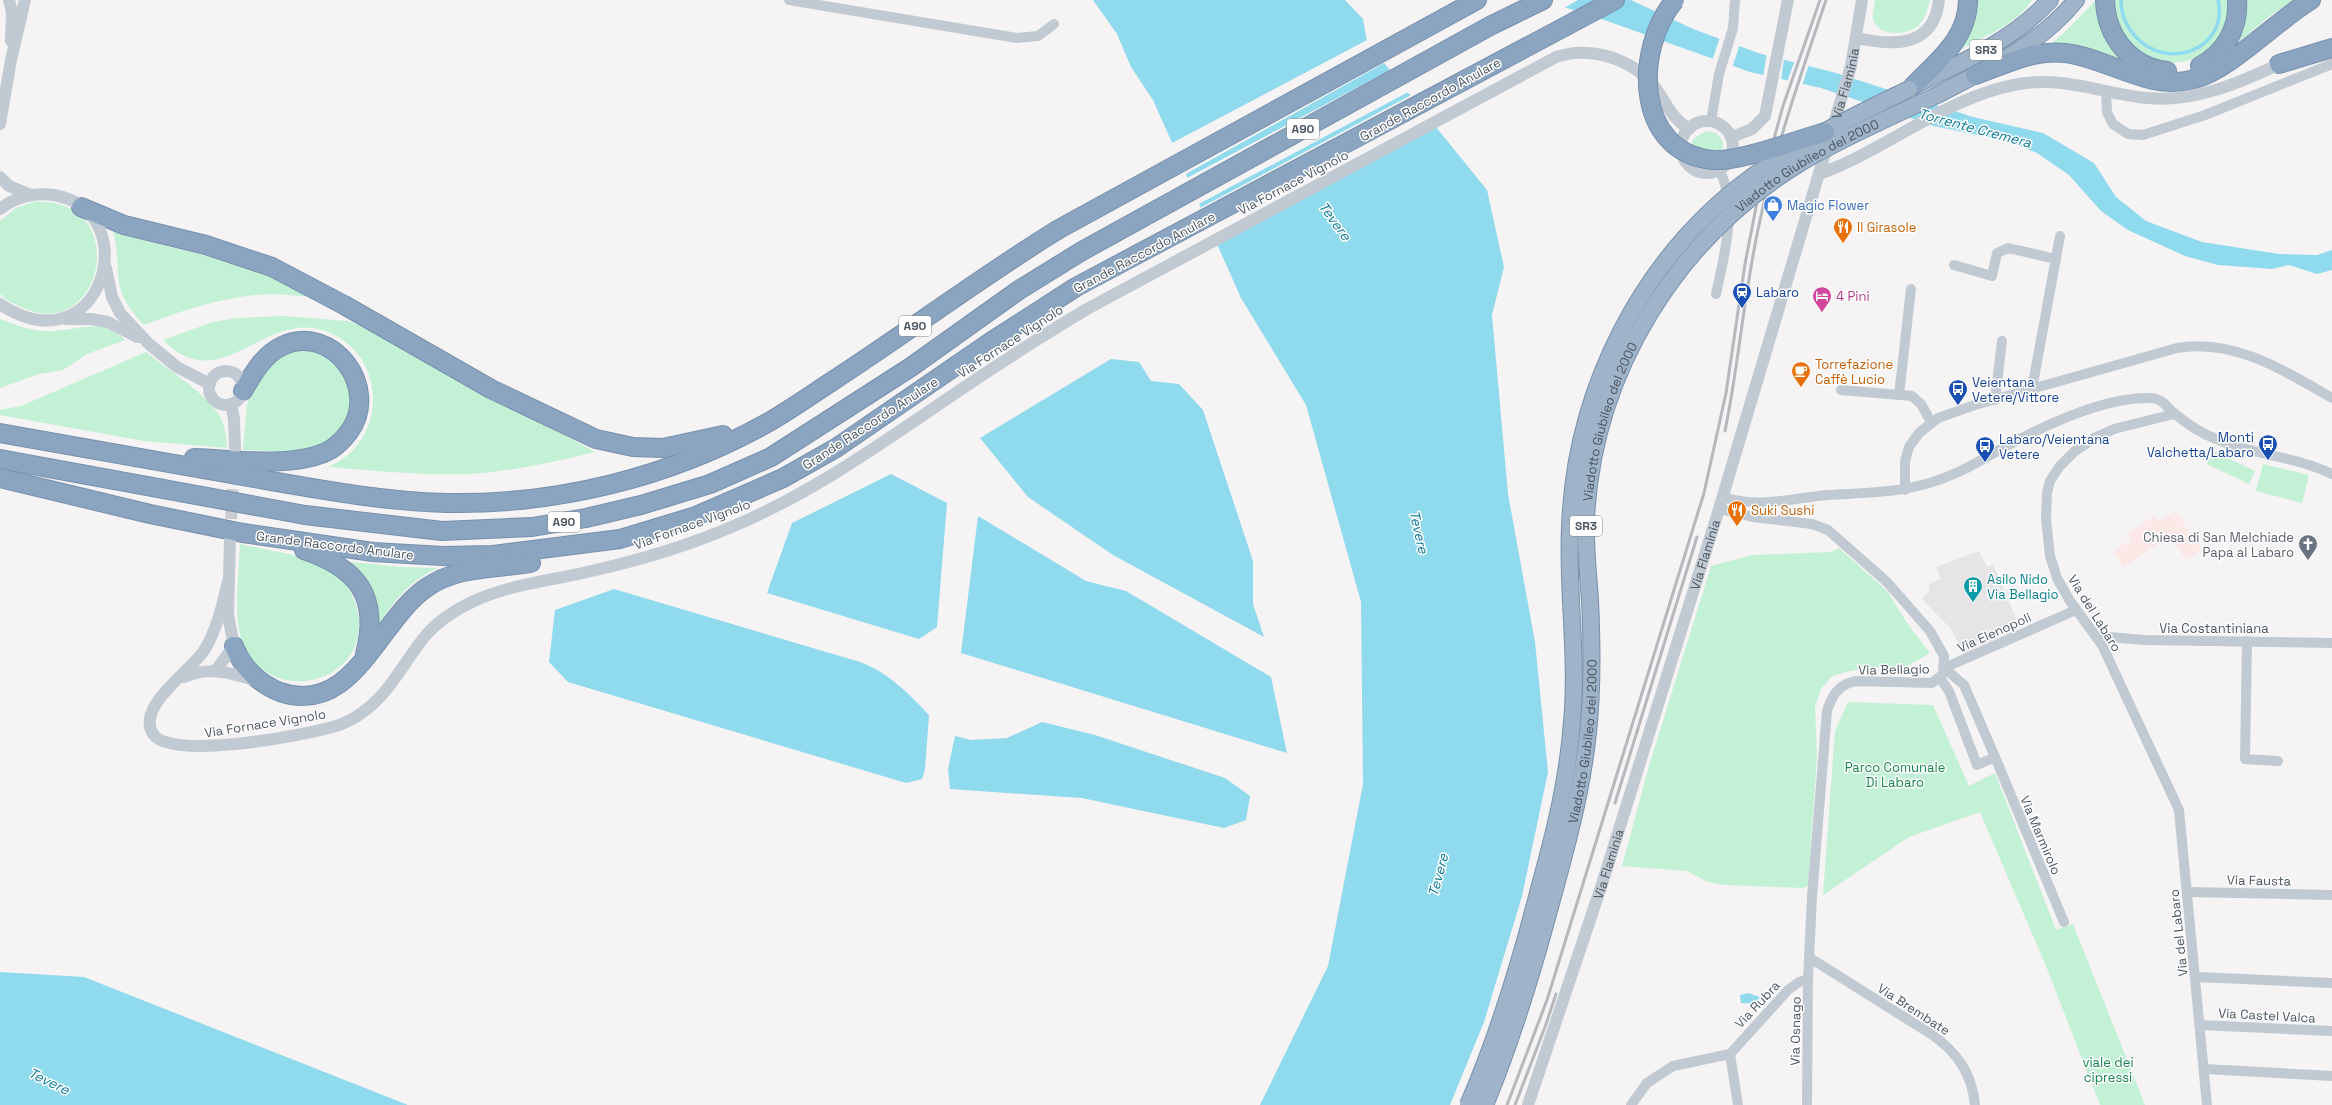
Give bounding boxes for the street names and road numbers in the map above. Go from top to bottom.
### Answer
road number: SR3 [1970,40,2002,60]
street label: Via Flaminia [1828,46,1863,121]
street label: Grande Raccordo Anulare [1357,54,1504,145]
street label: Viadotto Giubileo del 2000 [1732,115,1882,216]
road number: A90 [1287,119,1319,139]
street label: Via Fornace Vignolo [1235,146,1351,219]
street label: Grande Raccordo Anulare [1070,208,1218,297]
street label: Via Fornace Vignolo [954,301,1066,382]
road number: A90 [899,316,931,336]
street label: Viadotto Giubileo del 2000 [1579,339,1641,502]
street label: Grande Raccordo Anulare [799,373,941,474]
street label: Via Fornace Vignolo [632,496,753,553]
road number: A90 [548,512,580,532]
road number: SR3 [1570,516,1602,536]
street label: Via Flaminia [1686,517,1724,592]
street label: Grande Raccordo Anulare [255,527,415,564]
street label: Via del Labaro [2064,572,2125,655]
street label: Via Elenopoli [1955,609,2034,656]
street label: Via Costantiniana [2159,620,2269,637]
street label: Viadotto Giubileo del 2000 [1564,659,1601,825]
street label: Via Bellagio [1858,660,1930,679]
street label: Via Fornace Vignolo [203,706,327,741]
street label: Via Marmirolo [2016,793,2065,877]
street label: Via Flaminia [1590,826,1628,902]
street label: Via Fausta [2227,871,2292,890]
street label: Via del Labaro [2165,888,2192,977]
street label: Via Rubra [1731,977,1784,1032]
street label: Via Brembate [1874,980,1953,1039]
street label: Via Osnago [1786,996,1805,1066]
street label: Via Castel Valca [2218,1004,2317,1027]

